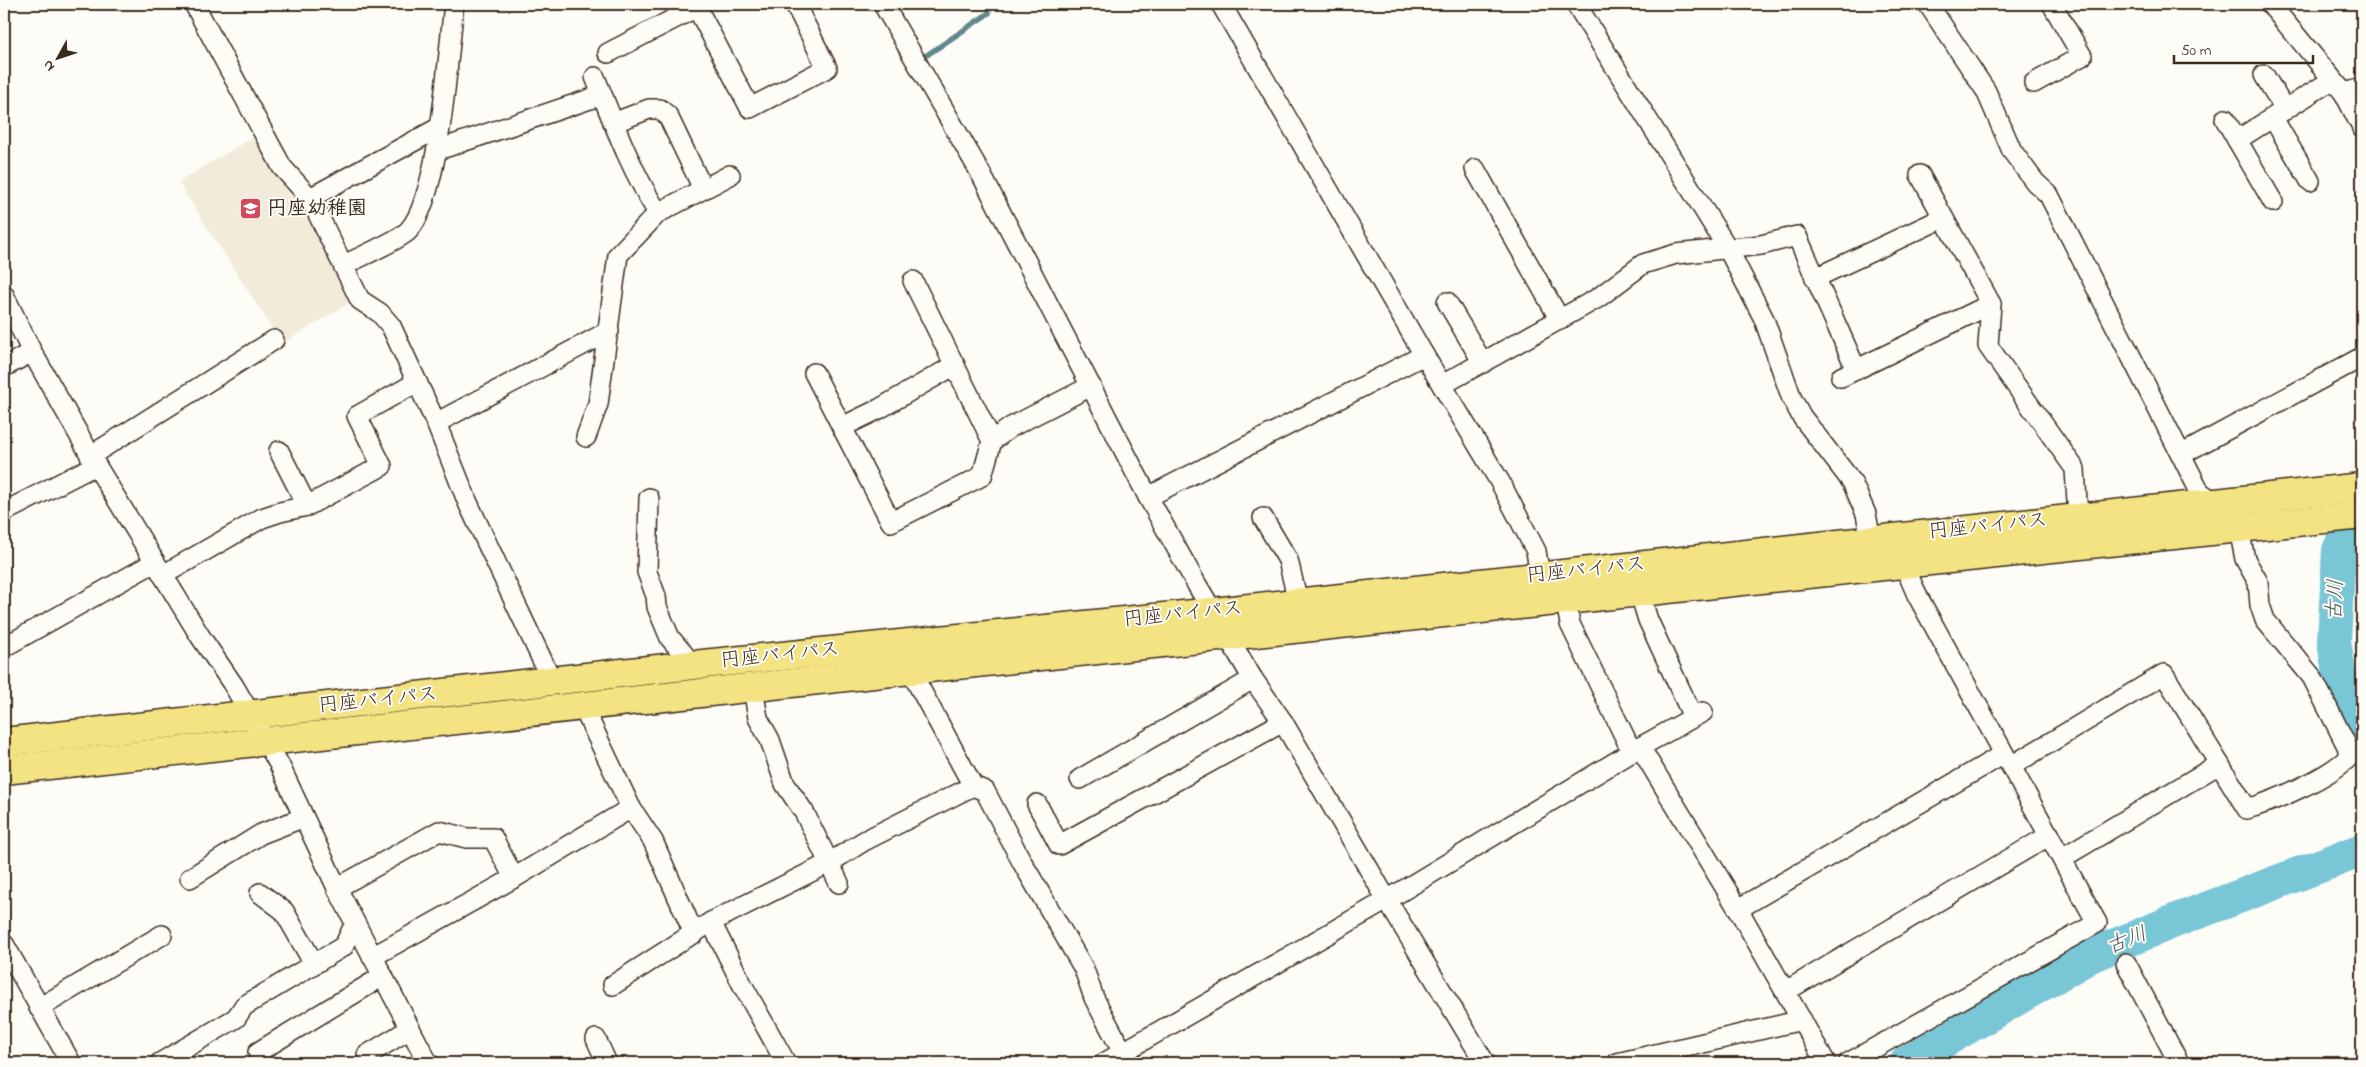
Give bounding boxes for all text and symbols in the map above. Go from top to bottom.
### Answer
north arrow [32,32,82,82]
scale bar [2174,32,2312,64]
text: 50 m [2181,40,2212,62]
text: N [38,55,60,76]
place label: 円座幼稚園 [267,195,367,224]
school or university icon: 円座幼稚園 [239,197,263,221]
street label: 円座バイパス [1927,506,2049,548]
street label: 円座バイパス [1525,550,1647,592]
water label: 古川 [2320,578,2352,622]
street label: 円座バイパス [1122,594,1244,636]
street label: 円座バイパス [719,635,841,677]
street label: 円座バイパス [317,680,439,722]
water label: 古川 [2102,919,2152,963]

